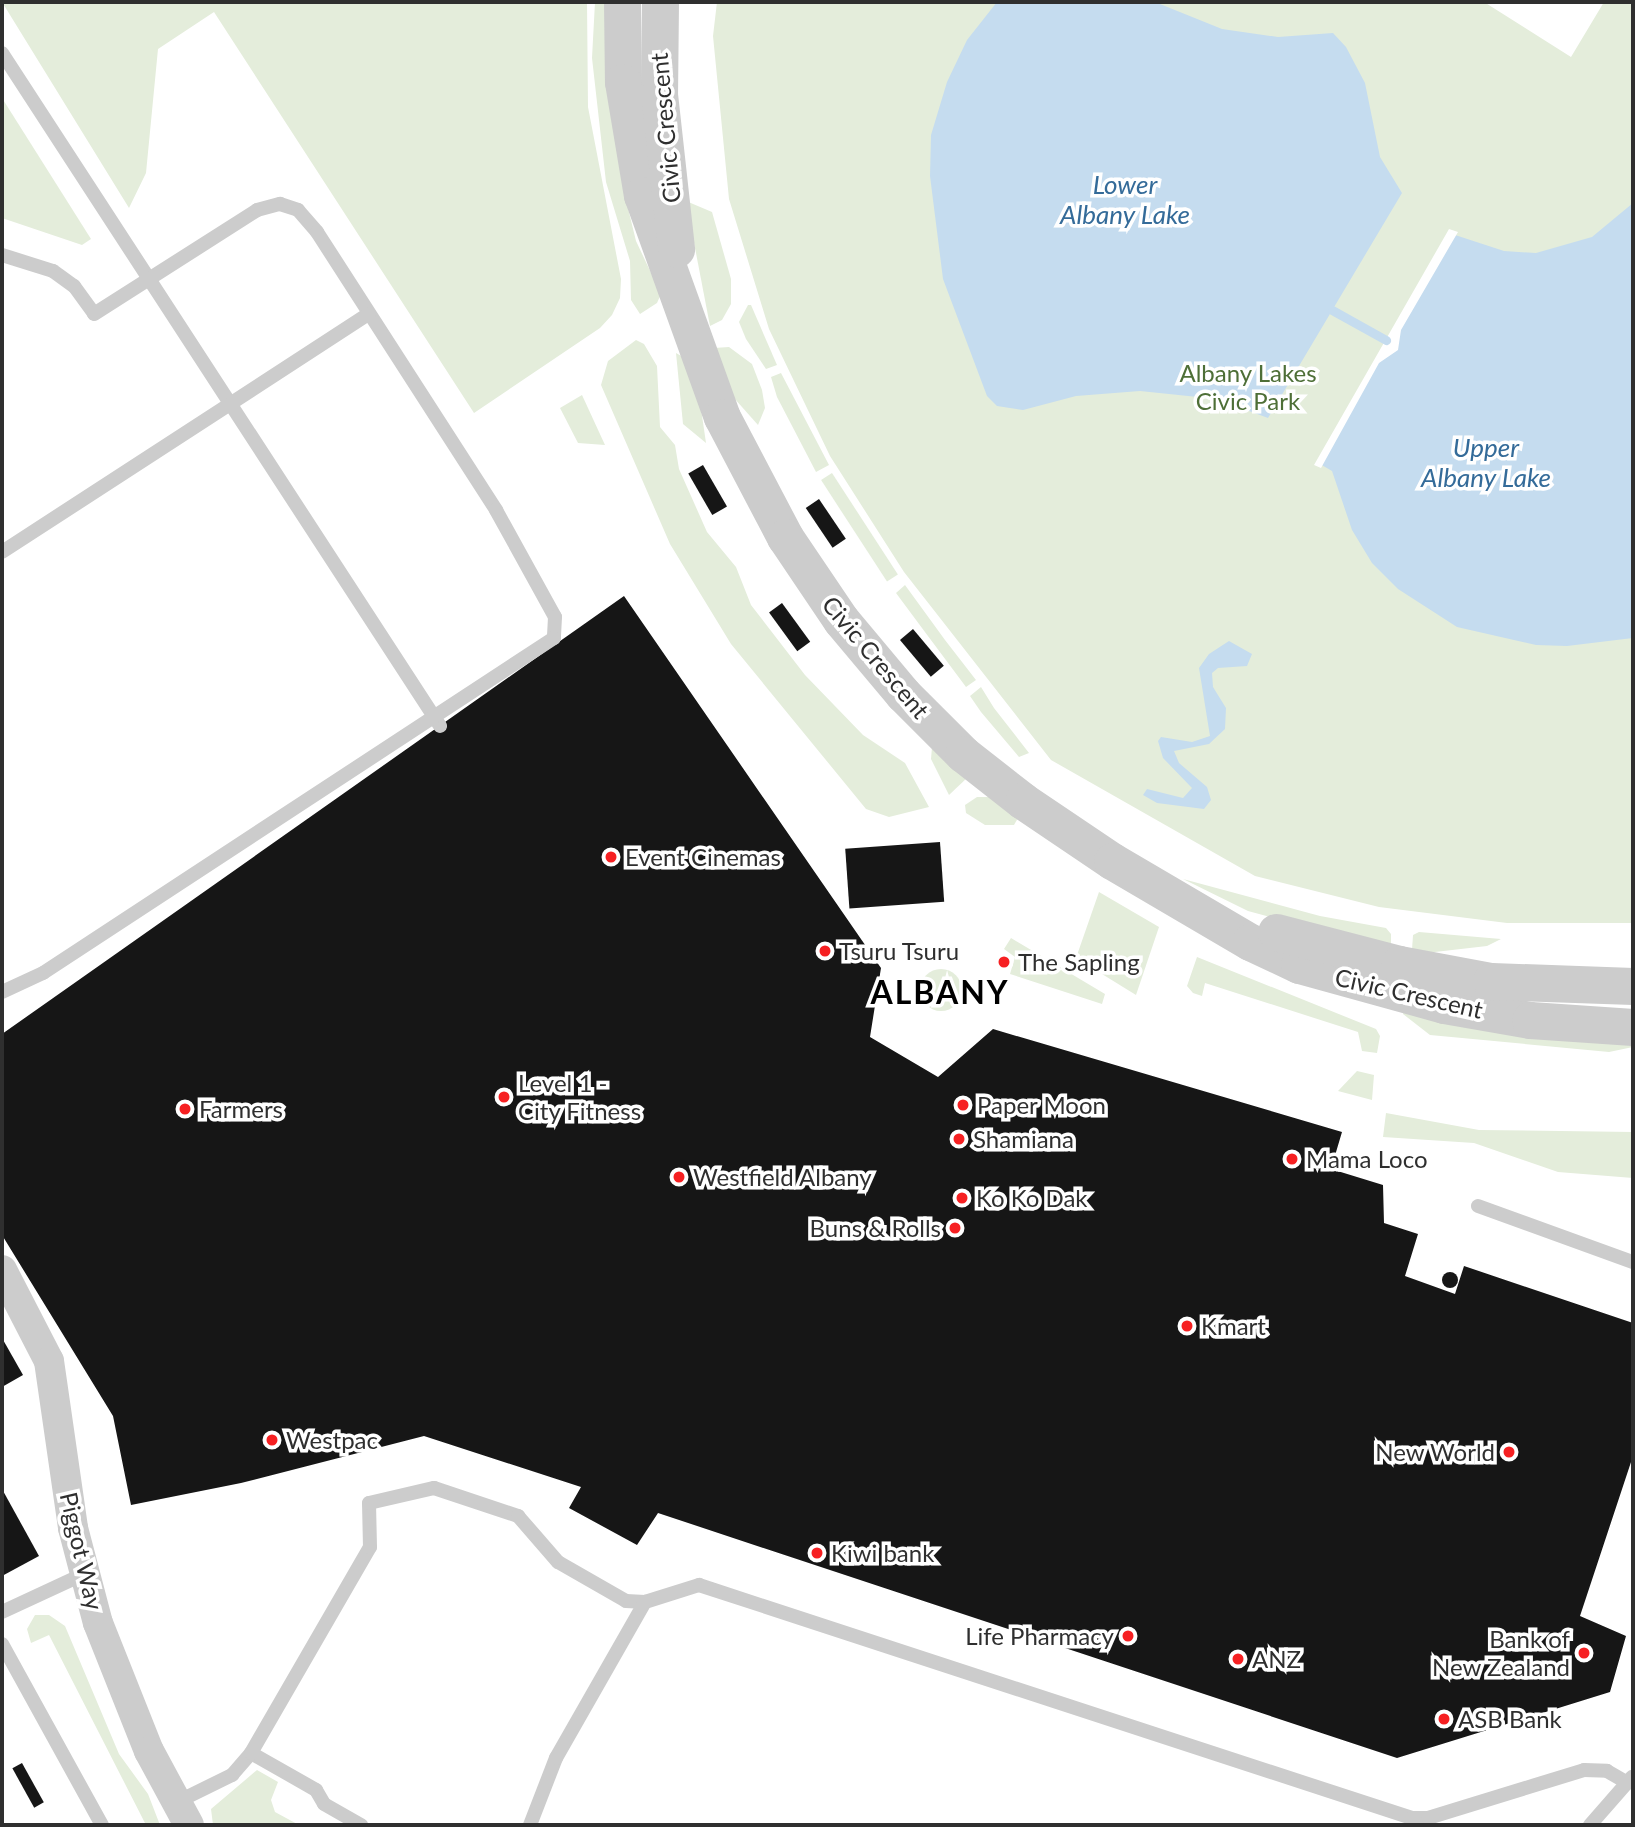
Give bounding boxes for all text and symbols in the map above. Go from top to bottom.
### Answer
street label: Civic Crescent [644,52,686,204]
water label: Lower Albany Lake [1060,169,1190,230]
park label: Albany Lakes Civic Park [1179,359,1317,415]
water label: Upper Albany Lake [1421,432,1551,494]
street label: Civic Crescent [817,590,935,724]
place label: Event Cinemas [625,843,781,871]
marker: Event Cinemas [603,849,619,865]
place label: Tsuru Tsuru [839,937,960,965]
marker: Tsuru Tsuru [817,943,833,959]
place label: The Sapling [1018,948,1140,976]
marker: The Sapling [996,954,1012,970]
street label: Civic Crescent [1332,962,1486,1024]
district label: ALBANY [871,973,1009,1011]
place label: Level 1 - City Fitness [518,1069,642,1125]
marker: Level 1 - City Fitness [496,1089,512,1105]
place label: Paper Moon [977,1091,1106,1119]
place label: Farmers [199,1095,283,1123]
marker: Paper Moon [955,1097,971,1113]
marker: Farmers [177,1101,193,1117]
place label: Shamiana [973,1125,1074,1153]
marker: Shamiana [951,1131,967,1147]
place label: Mama Loco [1306,1145,1428,1173]
marker: Mama Loco [1284,1151,1300,1167]
place label: Westfield Albany [693,1163,873,1191]
marker: Westfield Albany [671,1169,687,1185]
place label: Ko Ko Dak [976,1184,1088,1212]
marker: Ko Ko Dak [954,1190,970,1206]
place label: Buns & Rolls [810,1214,941,1242]
marker: Buns & Rolls [947,1220,963,1236]
place label: Kmart [1201,1312,1266,1340]
marker: Kmart [1179,1318,1195,1334]
place label: Westpac [286,1426,378,1454]
marker: Westpac [264,1432,280,1448]
place label: New World [1375,1438,1495,1466]
marker: New World [1501,1444,1517,1460]
street label: Piggot Way [54,1489,110,1613]
place label: Kiwi bank [831,1539,934,1567]
marker: Kiwi bank [809,1545,825,1561]
place label: Life Pharmacy [965,1622,1114,1650]
place label: Bank of New Zealand [1432,1625,1570,1681]
marker: Life Pharmacy [1120,1628,1136,1644]
place label: ANZ [1252,1645,1301,1673]
marker: Bank of New Zealand [1576,1645,1592,1661]
marker: ANZ [1230,1651,1246,1667]
place label: ASB Bank [1458,1705,1562,1733]
marker: ASB Bank [1436,1711,1452,1727]

